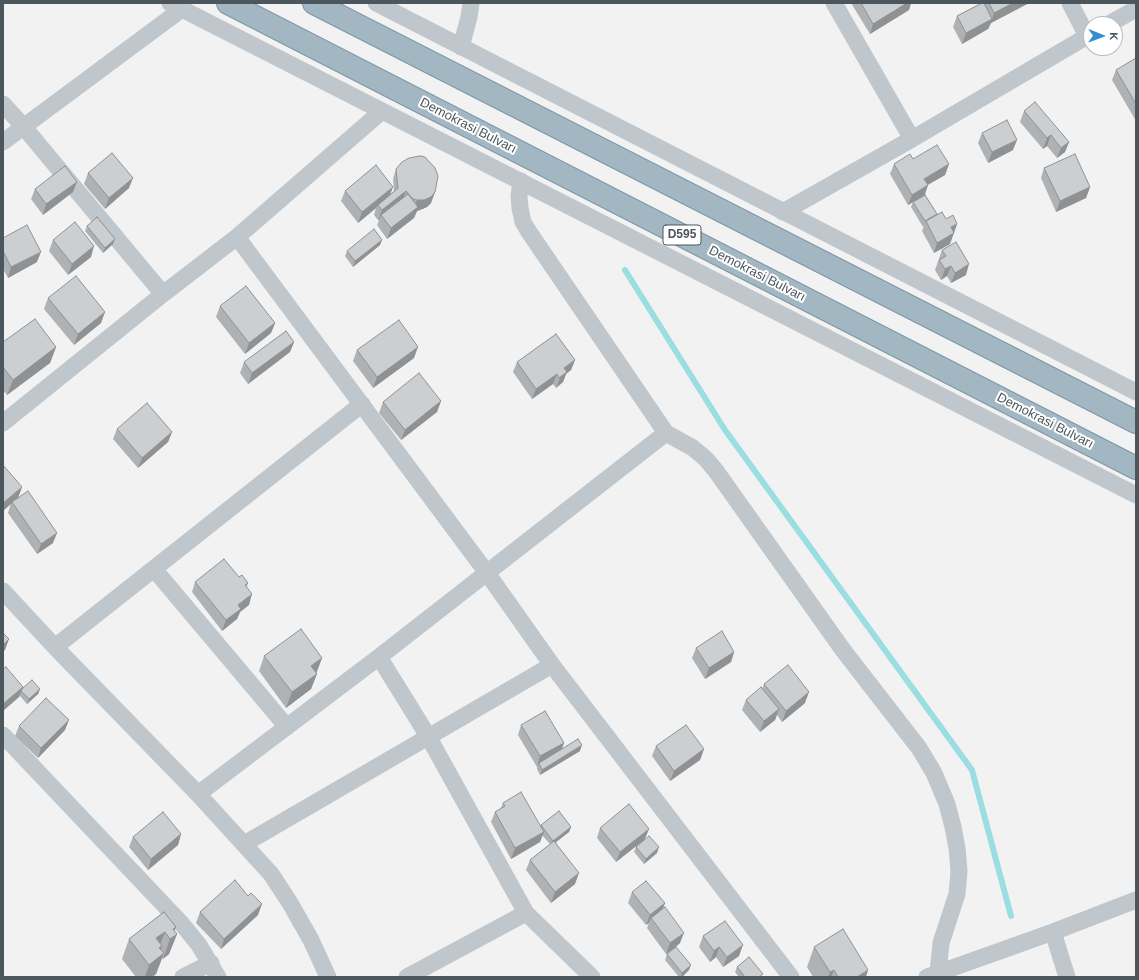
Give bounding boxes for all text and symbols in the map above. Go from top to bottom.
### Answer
north arrow [1083,16,1123,56]
text: K [1108,32,1120,40]
street label: Demokrasi Bulvarı [417,95,519,157]
road number: D595 [663,225,701,245]
street label: Demokrasi Bulvarı [706,243,808,305]
street label: Demokrasi Bulvarı [994,390,1096,452]

